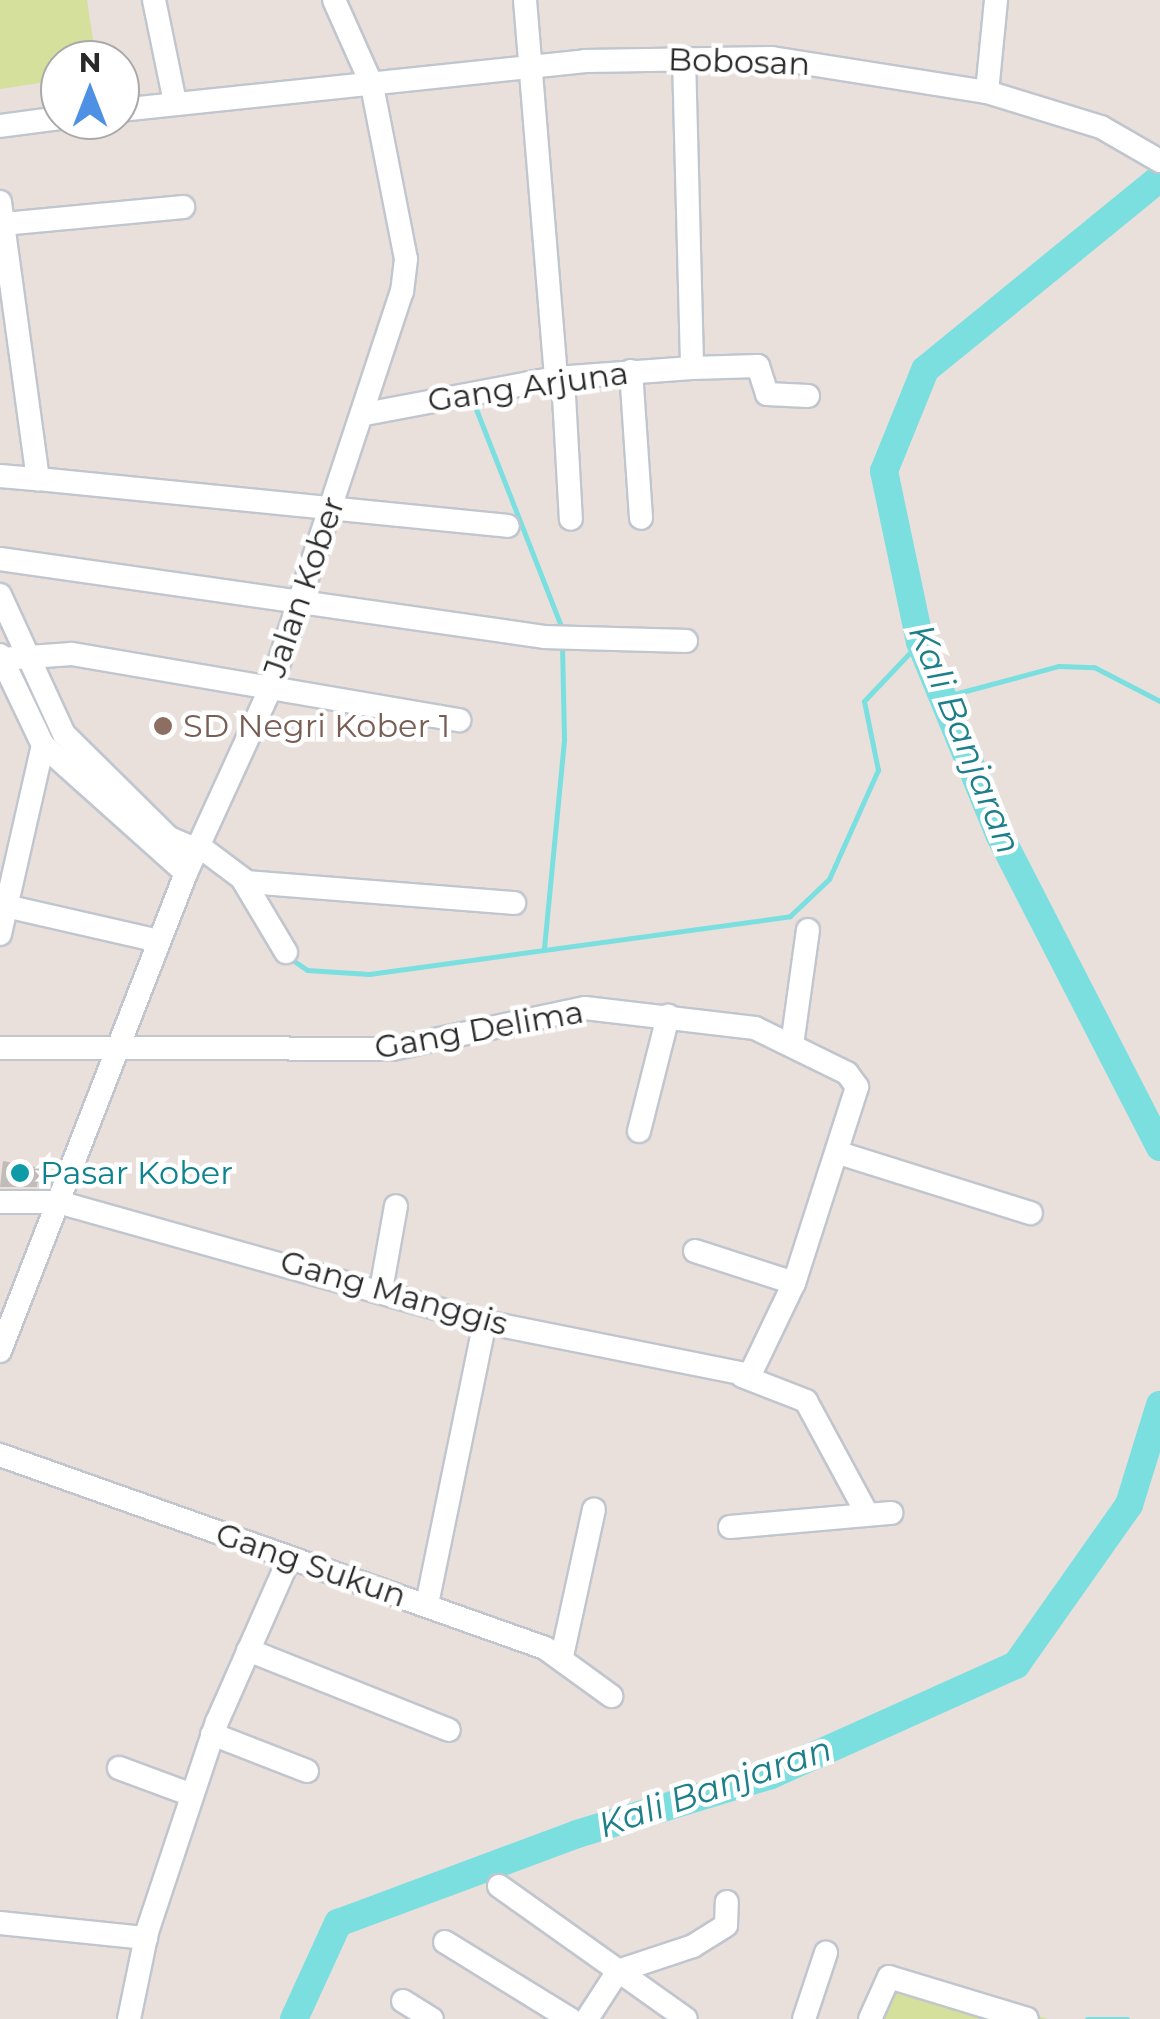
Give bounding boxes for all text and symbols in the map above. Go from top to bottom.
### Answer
north arrow [40,40,140,140]
street label: Bobosan [667,40,811,84]
text: N [79,45,101,79]
street label: Gang Arjuna [425,354,631,420]
street label: Jalan Kober [255,492,353,682]
water label: Kali Banjaran [900,618,1030,860]
place label: SD Negri Kober 1 [183,707,450,745]
marker: SD Negri Kober 1 [152,715,174,737]
street label: Gang Delima [372,993,586,1067]
place label: Pasar Kober [40,1154,233,1192]
marker: Pasar Kober [9,1162,31,1184]
street label: Gang Manggis [276,1242,512,1344]
street label: Gang Sukun [211,1515,411,1615]
water label: Kali Banjaran [593,1727,837,1847]

